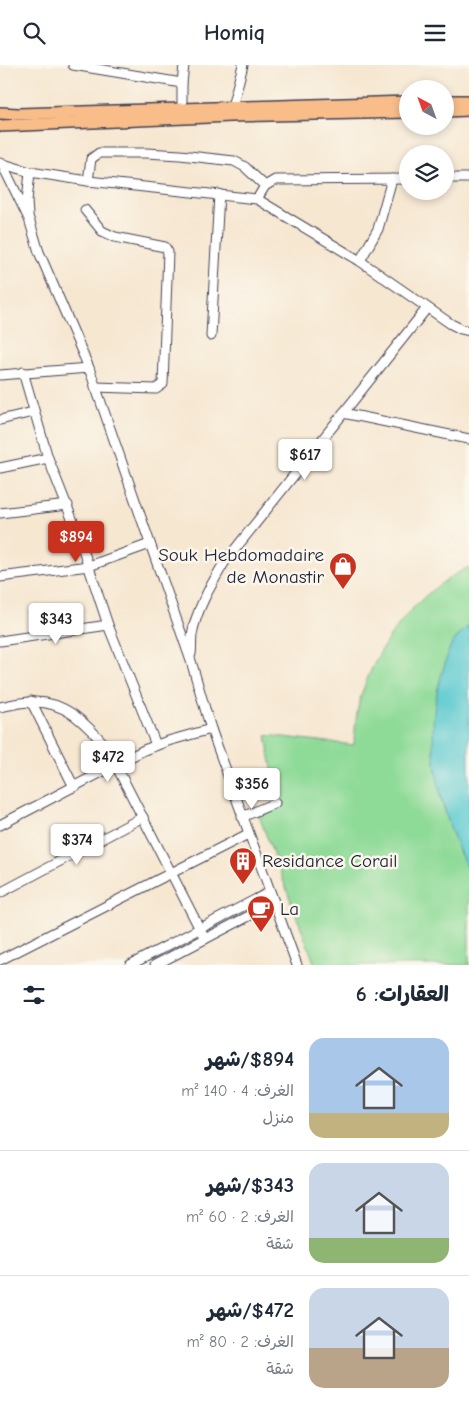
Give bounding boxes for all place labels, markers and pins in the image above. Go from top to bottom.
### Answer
pin: $617 [275,439,335,481]
pin: $894 [46,521,106,563]
place label: Souk Hebdomadaire de Monastir [158,544,324,588]
shop icon: Souk Hebdomadaire de Monastir [328,551,358,590]
pin: $343 [26,603,86,645]
pin: $472 [78,741,138,783]
pin: $356 [222,767,282,810]
pin: $374 [47,823,107,866]
building icon: Residance Corail [228,846,258,885]
place label: Residance Corail [262,850,397,872]
cafe icon: La [246,894,276,933]
place label: La [280,898,299,920]

